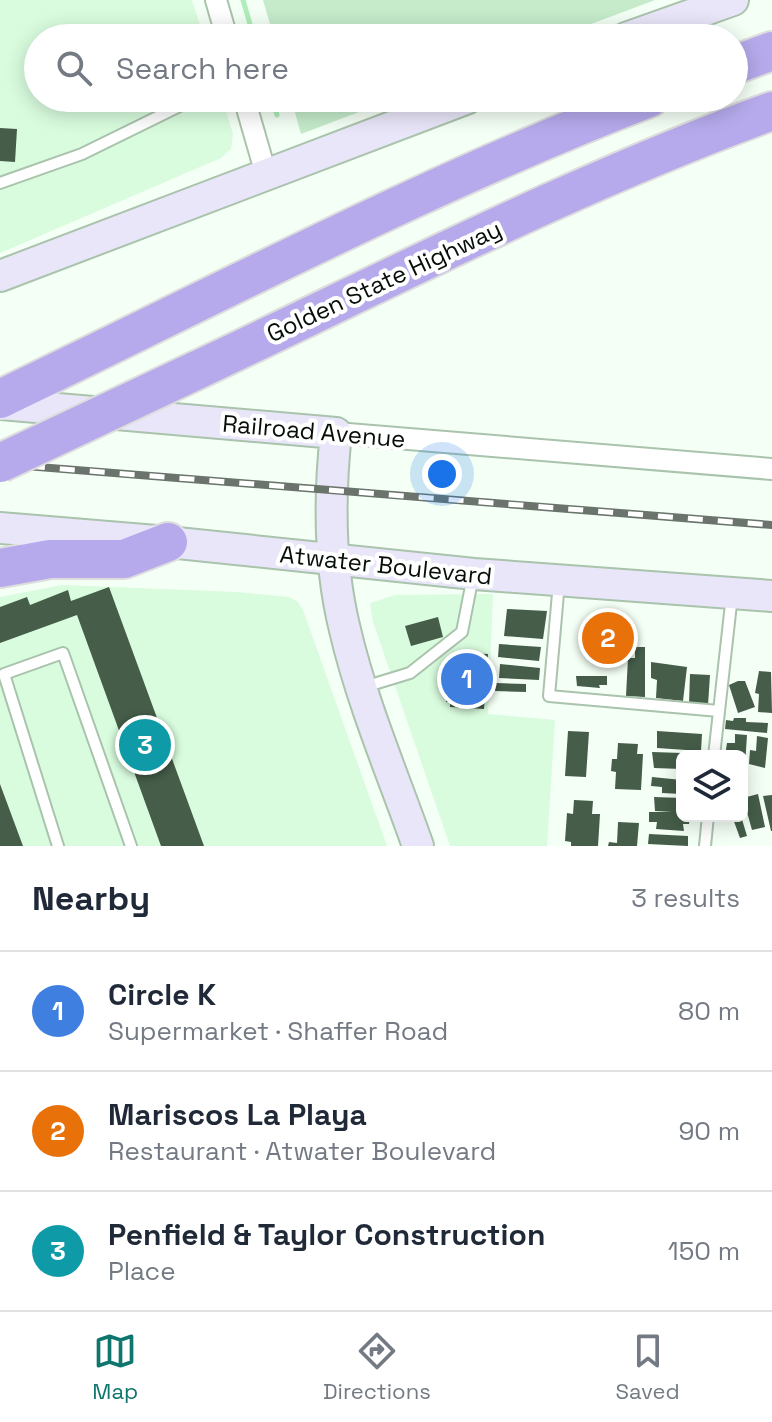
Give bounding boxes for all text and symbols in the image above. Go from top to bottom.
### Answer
search box [24,24,748,112]
icon: search [52,46,96,90]
text: Search here [116,49,289,88]
street label: Golden State Highway [262,213,506,349]
street label: Railroad Avenue [221,408,407,454]
your location [422,454,462,494]
street label: Atwater Boulevard [278,538,494,592]
pin: 2 [582,608,634,668]
pin: 1 [441,649,493,709]
pin: 3 [119,715,171,775]
map controls [676,750,748,822]
button: layers [676,750,748,822]
text: Nearby [32,877,150,920]
text: 3 results [631,881,740,915]
text: Circle K [108,975,216,1014]
text: 1 [52,994,64,1028]
text: 80 m [678,994,740,1028]
text: Supermarket · Shaffer Road [108,1014,448,1048]
text: Mariscos La Playa [108,1095,367,1134]
text: 2 [50,1114,66,1148]
text: 90 m [678,1114,740,1148]
text: Restaurant · Atwater Boulevard [108,1134,496,1168]
text: Penfield & Taylor Construction [108,1215,545,1254]
text: 3 [50,1234,66,1268]
text: 150 m [668,1234,740,1268]
text: Place [108,1254,176,1288]
tab: Map [92,1329,138,1405]
tab: Directions [323,1329,431,1405]
tab: Saved [615,1329,680,1405]

